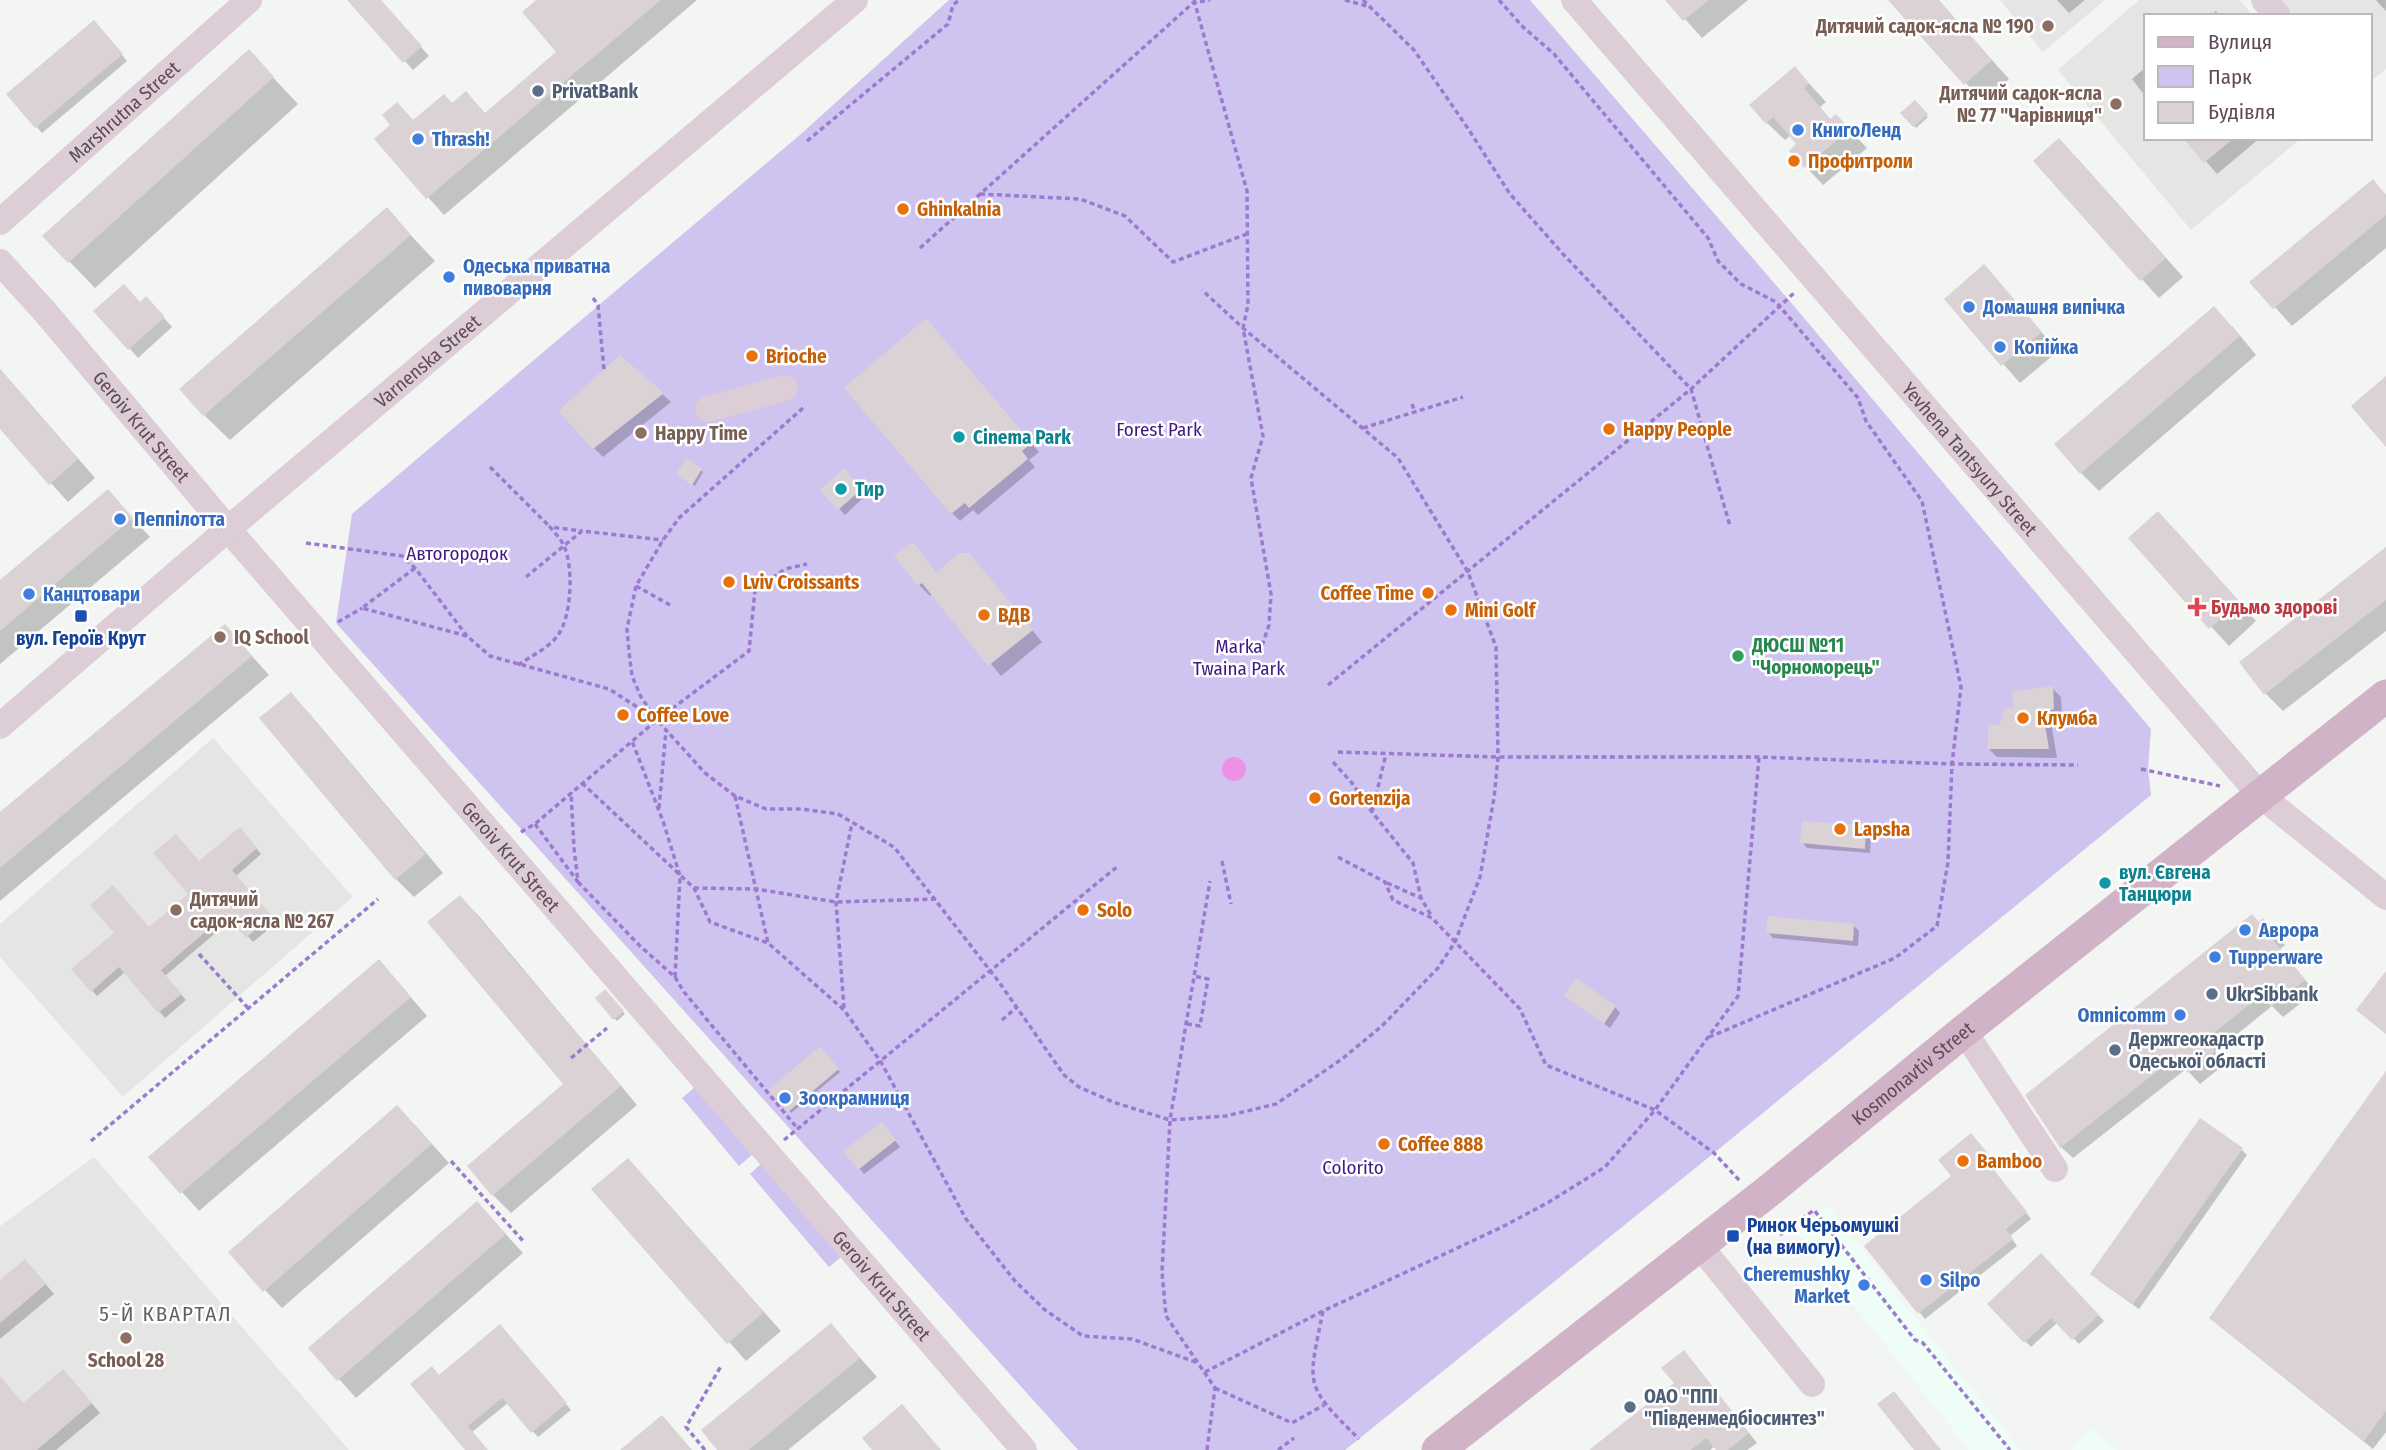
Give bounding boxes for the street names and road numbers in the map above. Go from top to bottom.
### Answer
street label: Marshrutna Street [64,56,185,167]
street label: Varnenska Street [370,310,486,412]
street label: Geroiv Krut Street [88,366,195,488]
street label: Yevhena Tantsyury Street [1897,378,2043,541]
street label: Geroiv Krut Street [457,797,565,917]
street label: Kosmonavtiv Street [1847,1016,1979,1130]
street label: Geroiv Krut Street [828,1226,936,1346]

